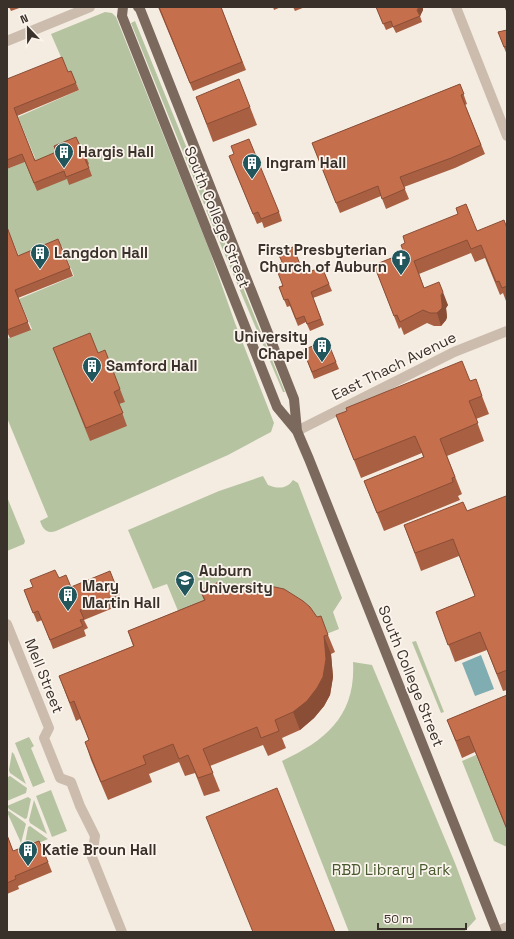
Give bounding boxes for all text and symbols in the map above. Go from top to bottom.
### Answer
north arrow [8,8,48,48]
text: N [18,11,30,27]
building icon: Hargis Hall [53,141,75,169]
place label: Hargis Hall [78,142,154,161]
street label: South College Street [180,143,255,290]
building icon: Ingram Hall [241,152,263,180]
place label: Ingram Hall [266,153,346,172]
place label: First Presbyterian Church of Auburn [258,240,387,276]
building icon: Langdon Hall [29,242,51,270]
place label: Langdon Hall [54,243,148,262]
church icon: First Presbyterian Church of Auburn [390,248,412,276]
place label: University Chapel [234,327,308,363]
street label: East Thach Avenue [328,327,459,404]
building icon: University Chapel [311,335,333,363]
building icon: Samford Hall [81,355,103,383]
place label: Samford Hall [106,356,197,375]
place label: Auburn University [199,561,273,597]
school or university icon: Auburn University [174,569,196,597]
place label: Mary Martin Hall [82,576,160,612]
building icon: Mary Martin Hall [57,584,79,612]
street label: South College Street [374,602,449,749]
street label: Mell Street [21,636,68,716]
building icon: Katie Broun Hall [17,839,39,867]
place label: Katie Broun Hall [42,840,156,859]
park label: RBD Library Park [332,860,450,879]
scale bar [378,905,466,931]
text: 50 m [384,911,412,927]

